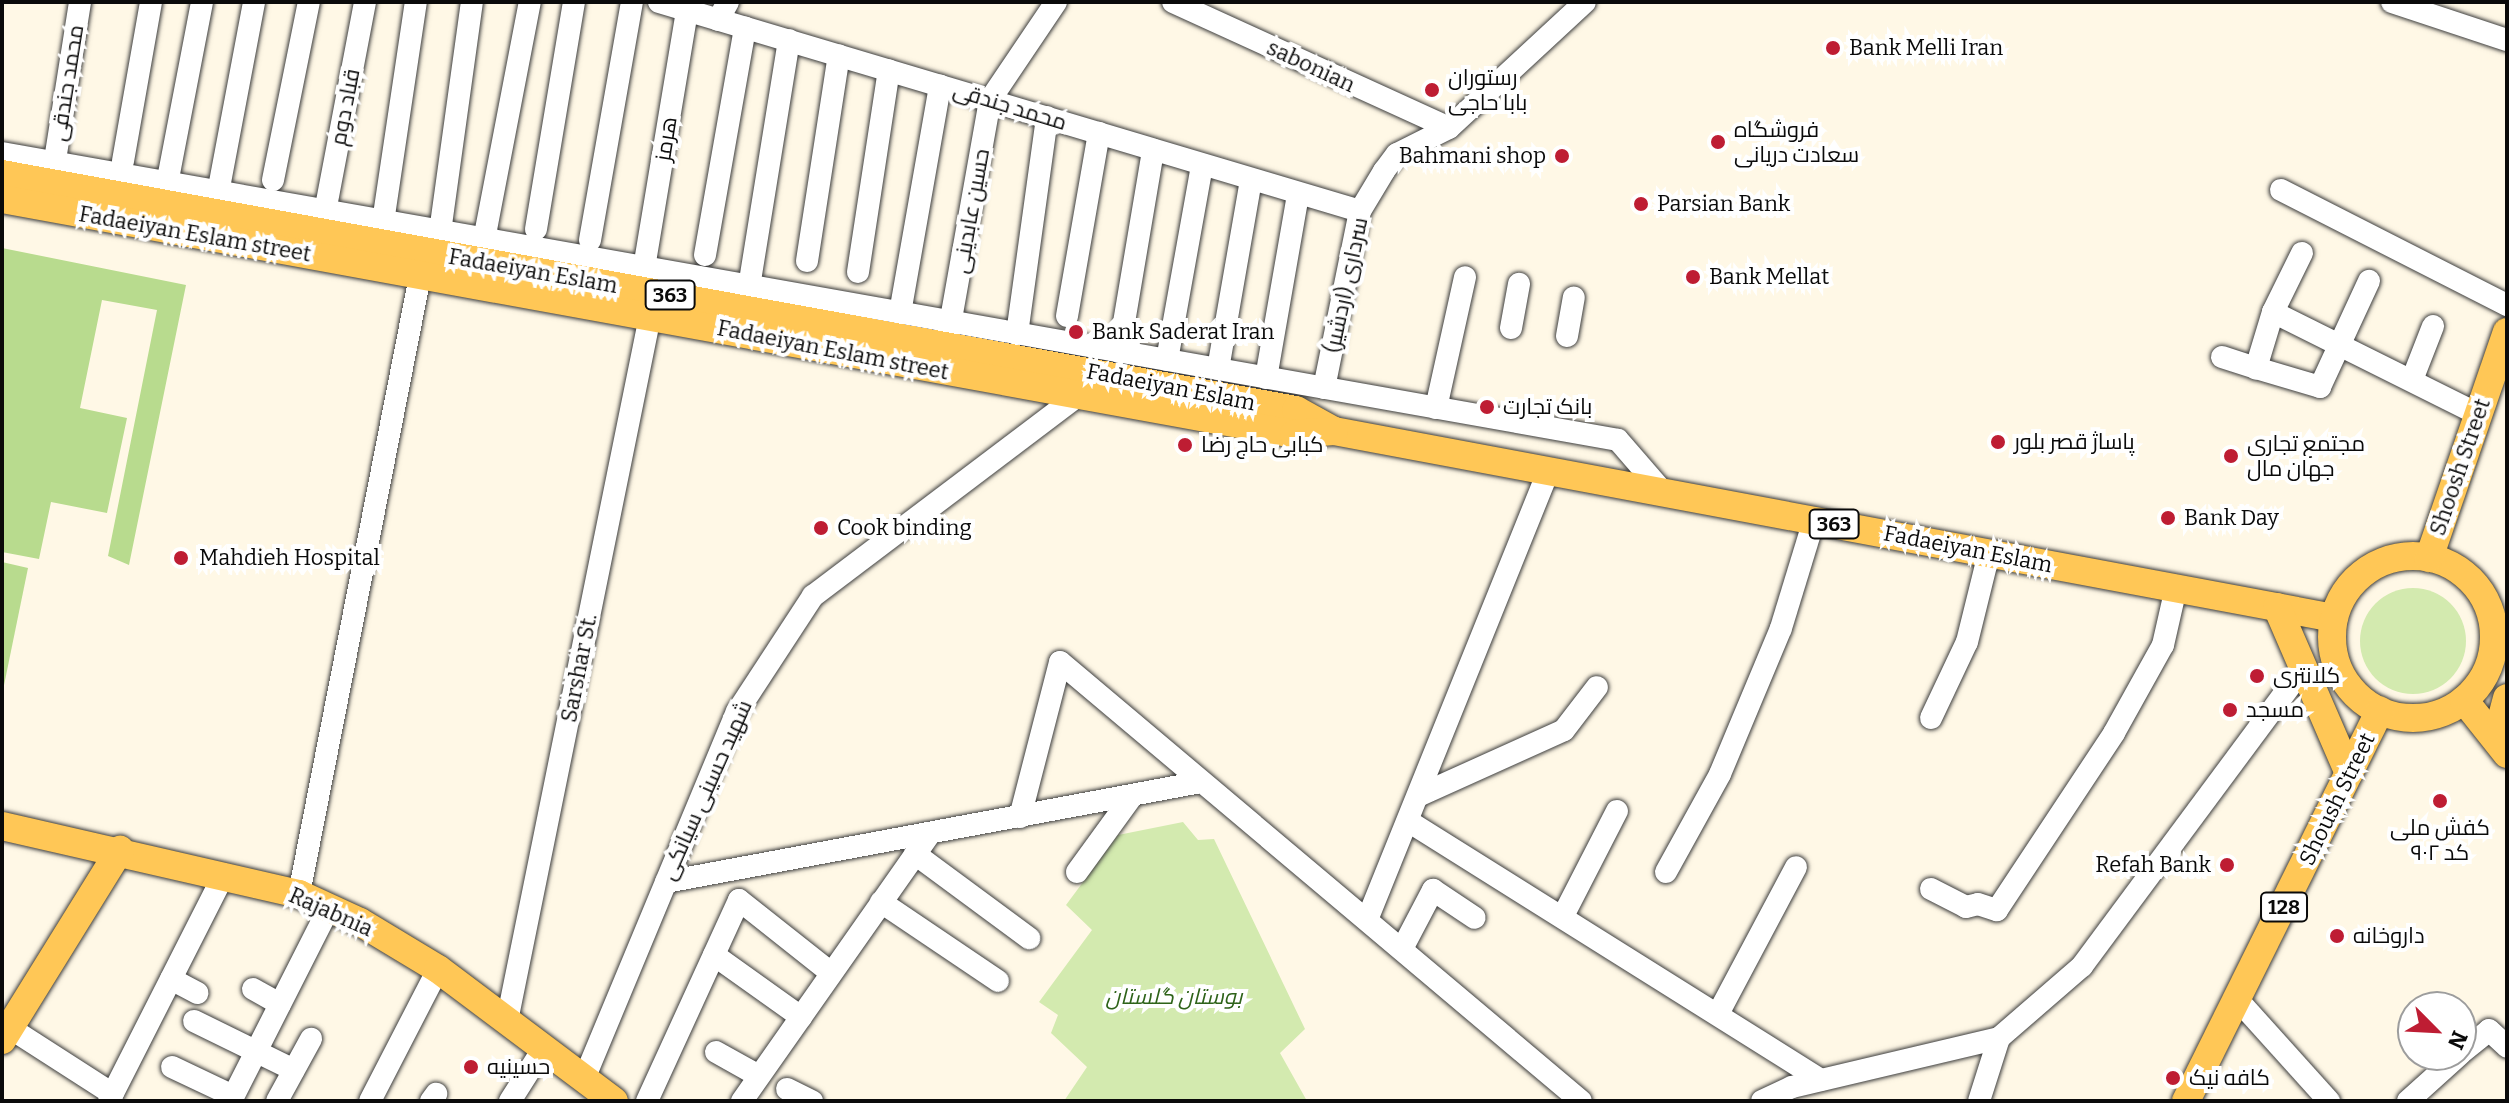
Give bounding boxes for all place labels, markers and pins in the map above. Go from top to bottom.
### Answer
place label: Bank Melli Iran [1849,35,2003,61]
marker: Bank Melli Iran [1824,39,1842,57]
place label: رستوران بابا حاجی [1448,64,1527,116]
marker: رستوران بابا حاجی [1423,81,1441,99]
place label: فروشگاه سعادت دریانی [1734,116,1859,168]
marker: فروشگاه سعادت دریانی [1709,133,1727,151]
place label: Bahmani shop [1399,143,1546,169]
marker: Bahmani shop [1553,147,1571,165]
place label: Parsian Bank [1657,191,1790,217]
marker: Parsian Bank [1632,195,1650,213]
place label: Bank Mellat [1709,264,1829,290]
marker: Bank Mellat [1684,268,1702,286]
place label: Bank Saderat Iran [1092,319,1274,345]
marker: Bank Saderat Iran [1067,323,1085,341]
place label: بانک تجارت [1503,394,1592,420]
marker: بانک تجارت [1478,398,1496,416]
place label: پاساژ قصر بلور [2014,429,2135,455]
place label: مجتمع تجاری جهان مال [2247,430,2365,482]
place label: کبابی حاج رضا [1201,432,1324,458]
marker: پاساژ قصر بلور [1989,433,2007,451]
marker: کبابی حاج رضا [1176,436,1194,454]
marker: مجتمع تجاری جهان مال [2222,447,2240,465]
place label: Bank Day [2184,505,2279,531]
marker: Bank Day [2159,509,2177,527]
place label: Cook binding [837,515,972,541]
marker: Cook binding [812,519,830,537]
place label: Mahdieh Hospital [199,545,380,571]
marker: Mahdieh Hospital [170,547,192,569]
place label: کلانتری [2273,663,2340,689]
marker: کلانتری [2248,667,2266,685]
place label: مسجد [2246,697,2304,723]
marker: مسجد [2221,701,2239,719]
marker: کفش ملی کد ۹۰۲ [2431,792,2449,810]
place label: کفش ملی کد ۹۰۲ [2390,814,2490,866]
place label: Refah Bank [2095,852,2211,878]
marker: Refah Bank [2218,856,2236,874]
place label: داروخانه [2353,923,2425,949]
marker: داروخانه [2328,927,2346,945]
place label: حسینیه [487,1054,550,1080]
marker: حسینیه [462,1058,480,1076]
place label: کافه نیک [2189,1065,2270,1091]
marker: کافه نیک [2164,1069,2182,1087]

